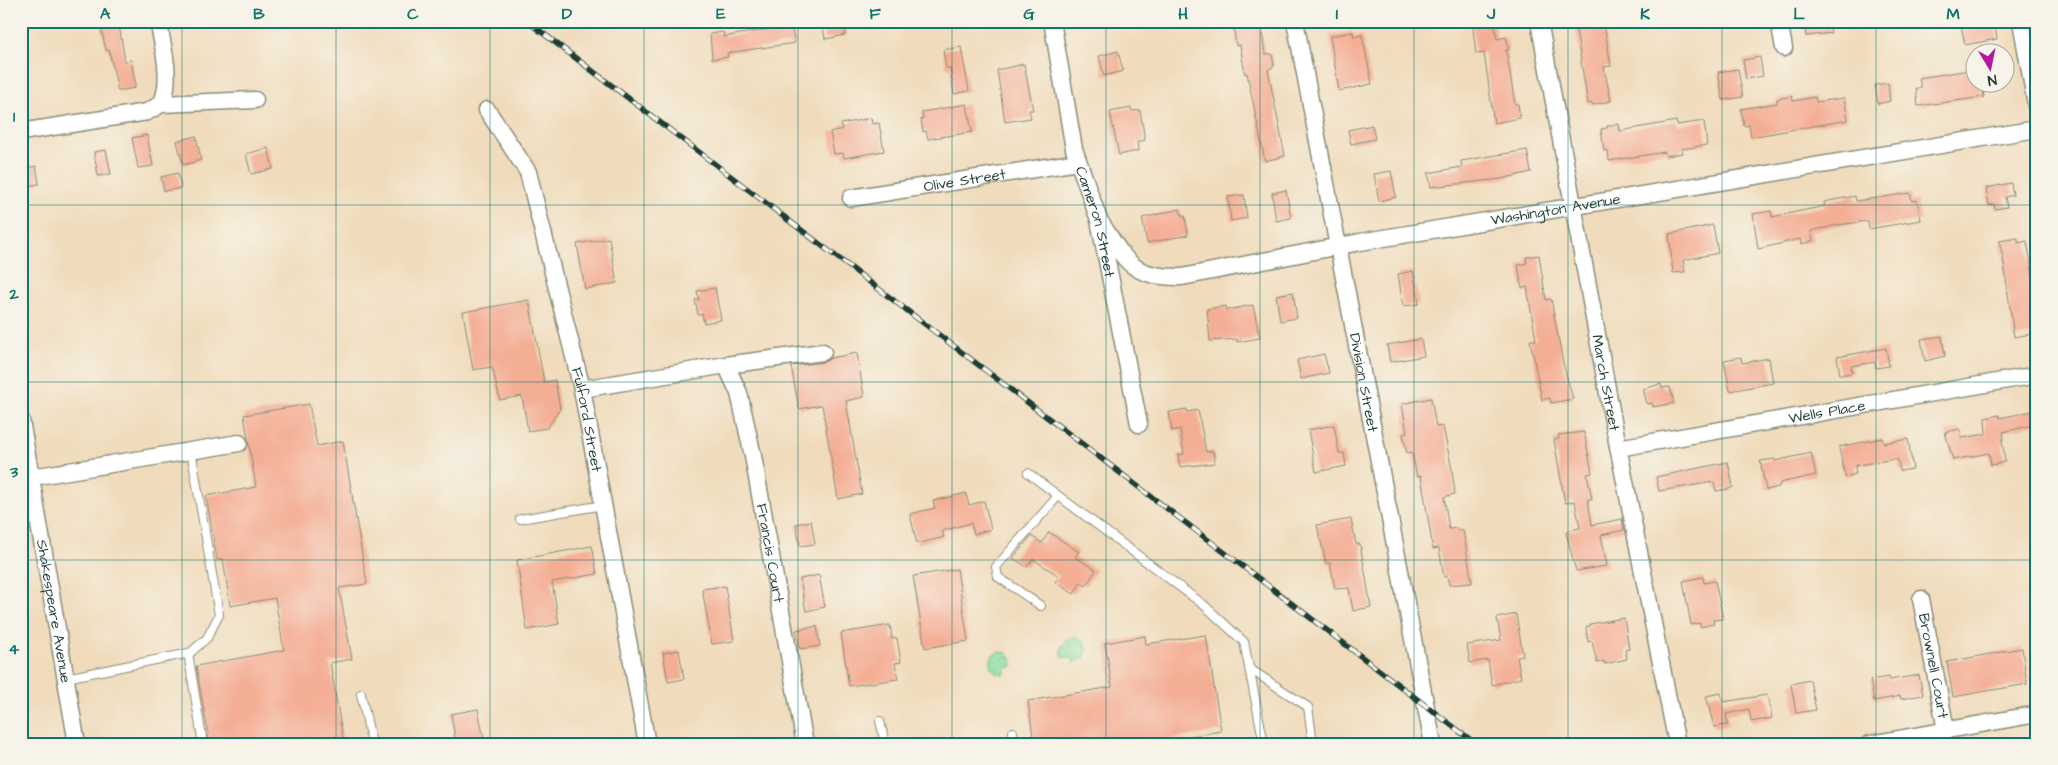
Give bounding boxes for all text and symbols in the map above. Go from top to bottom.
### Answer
text: A [100,3,111,25]
text: B [253,3,265,25]
text: C [407,3,419,25]
text: D [562,3,573,25]
text: E [716,3,726,25]
text: F [869,3,881,25]
text: G [1023,3,1035,25]
text: H [1178,3,1188,25]
text: I [1336,3,1338,25]
text: J [1486,3,1496,25]
text: K [1640,3,1650,25]
text: L [1793,3,1805,25]
text: M [1946,3,1960,25]
north arrow [1966,42,2016,92]
text: N [1986,69,1998,90]
text: 1 [13,106,16,128]
street label: Olive Street [922,163,1007,197]
street label: Cameron Street [1070,163,1120,279]
street label: Washington Avenue [1489,188,1622,231]
text: 2 [8,283,19,305]
street label: Division Street [1344,331,1384,434]
street label: March Street [1587,333,1625,433]
street label: Fulford Street [567,365,607,474]
street label: Wells Place [1787,395,1867,429]
text: 3 [9,461,19,483]
street label: Francis Court [751,502,790,604]
street label: Shakespeare Avenue [31,538,77,684]
street label: Brownell Court [1913,611,1954,720]
text: 4 [9,638,20,660]

